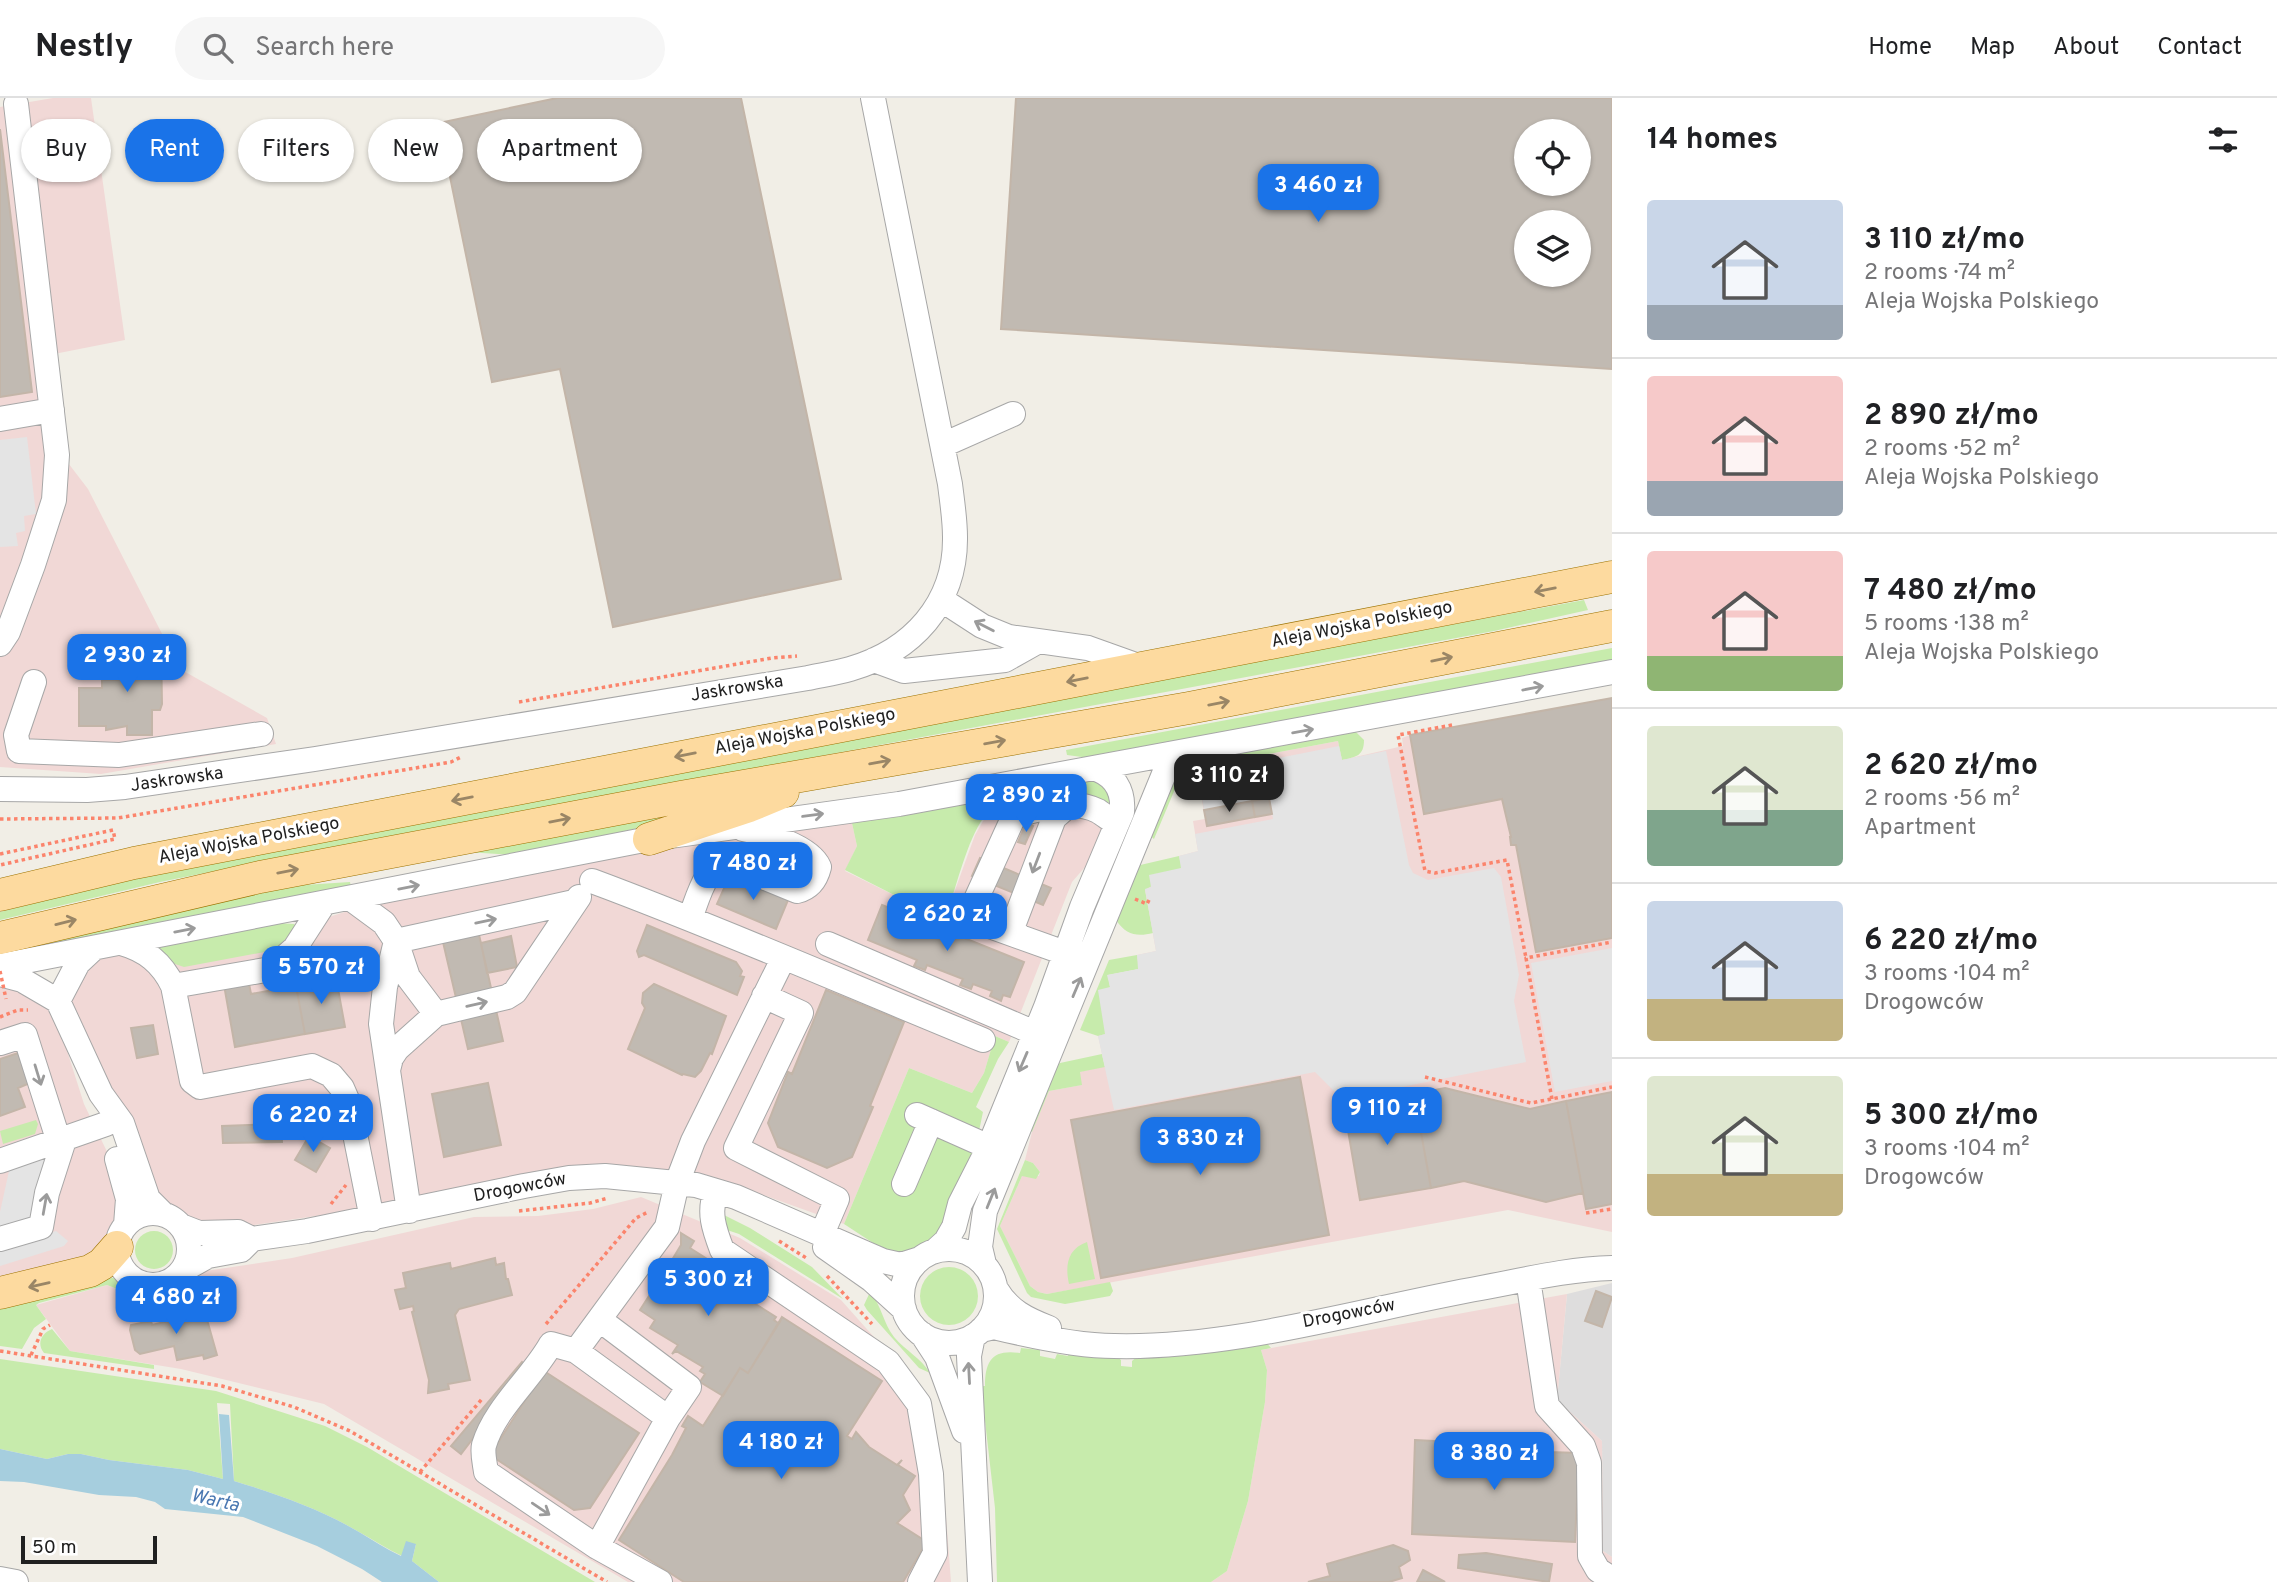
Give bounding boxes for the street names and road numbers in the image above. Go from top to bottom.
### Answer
street label: Aleja Wojska Polskiego [1270,596,1454,654]
street label: Jaskrowska [689,670,785,708]
street label: Aleja Wojska Polskiego [713,703,897,761]
street label: Jaskrowska [129,762,225,798]
street label: Aleja Wojska Polskiego [157,812,341,870]
street label: Drogowców [472,1168,568,1208]
street label: Drogowców [1301,1294,1397,1334]

